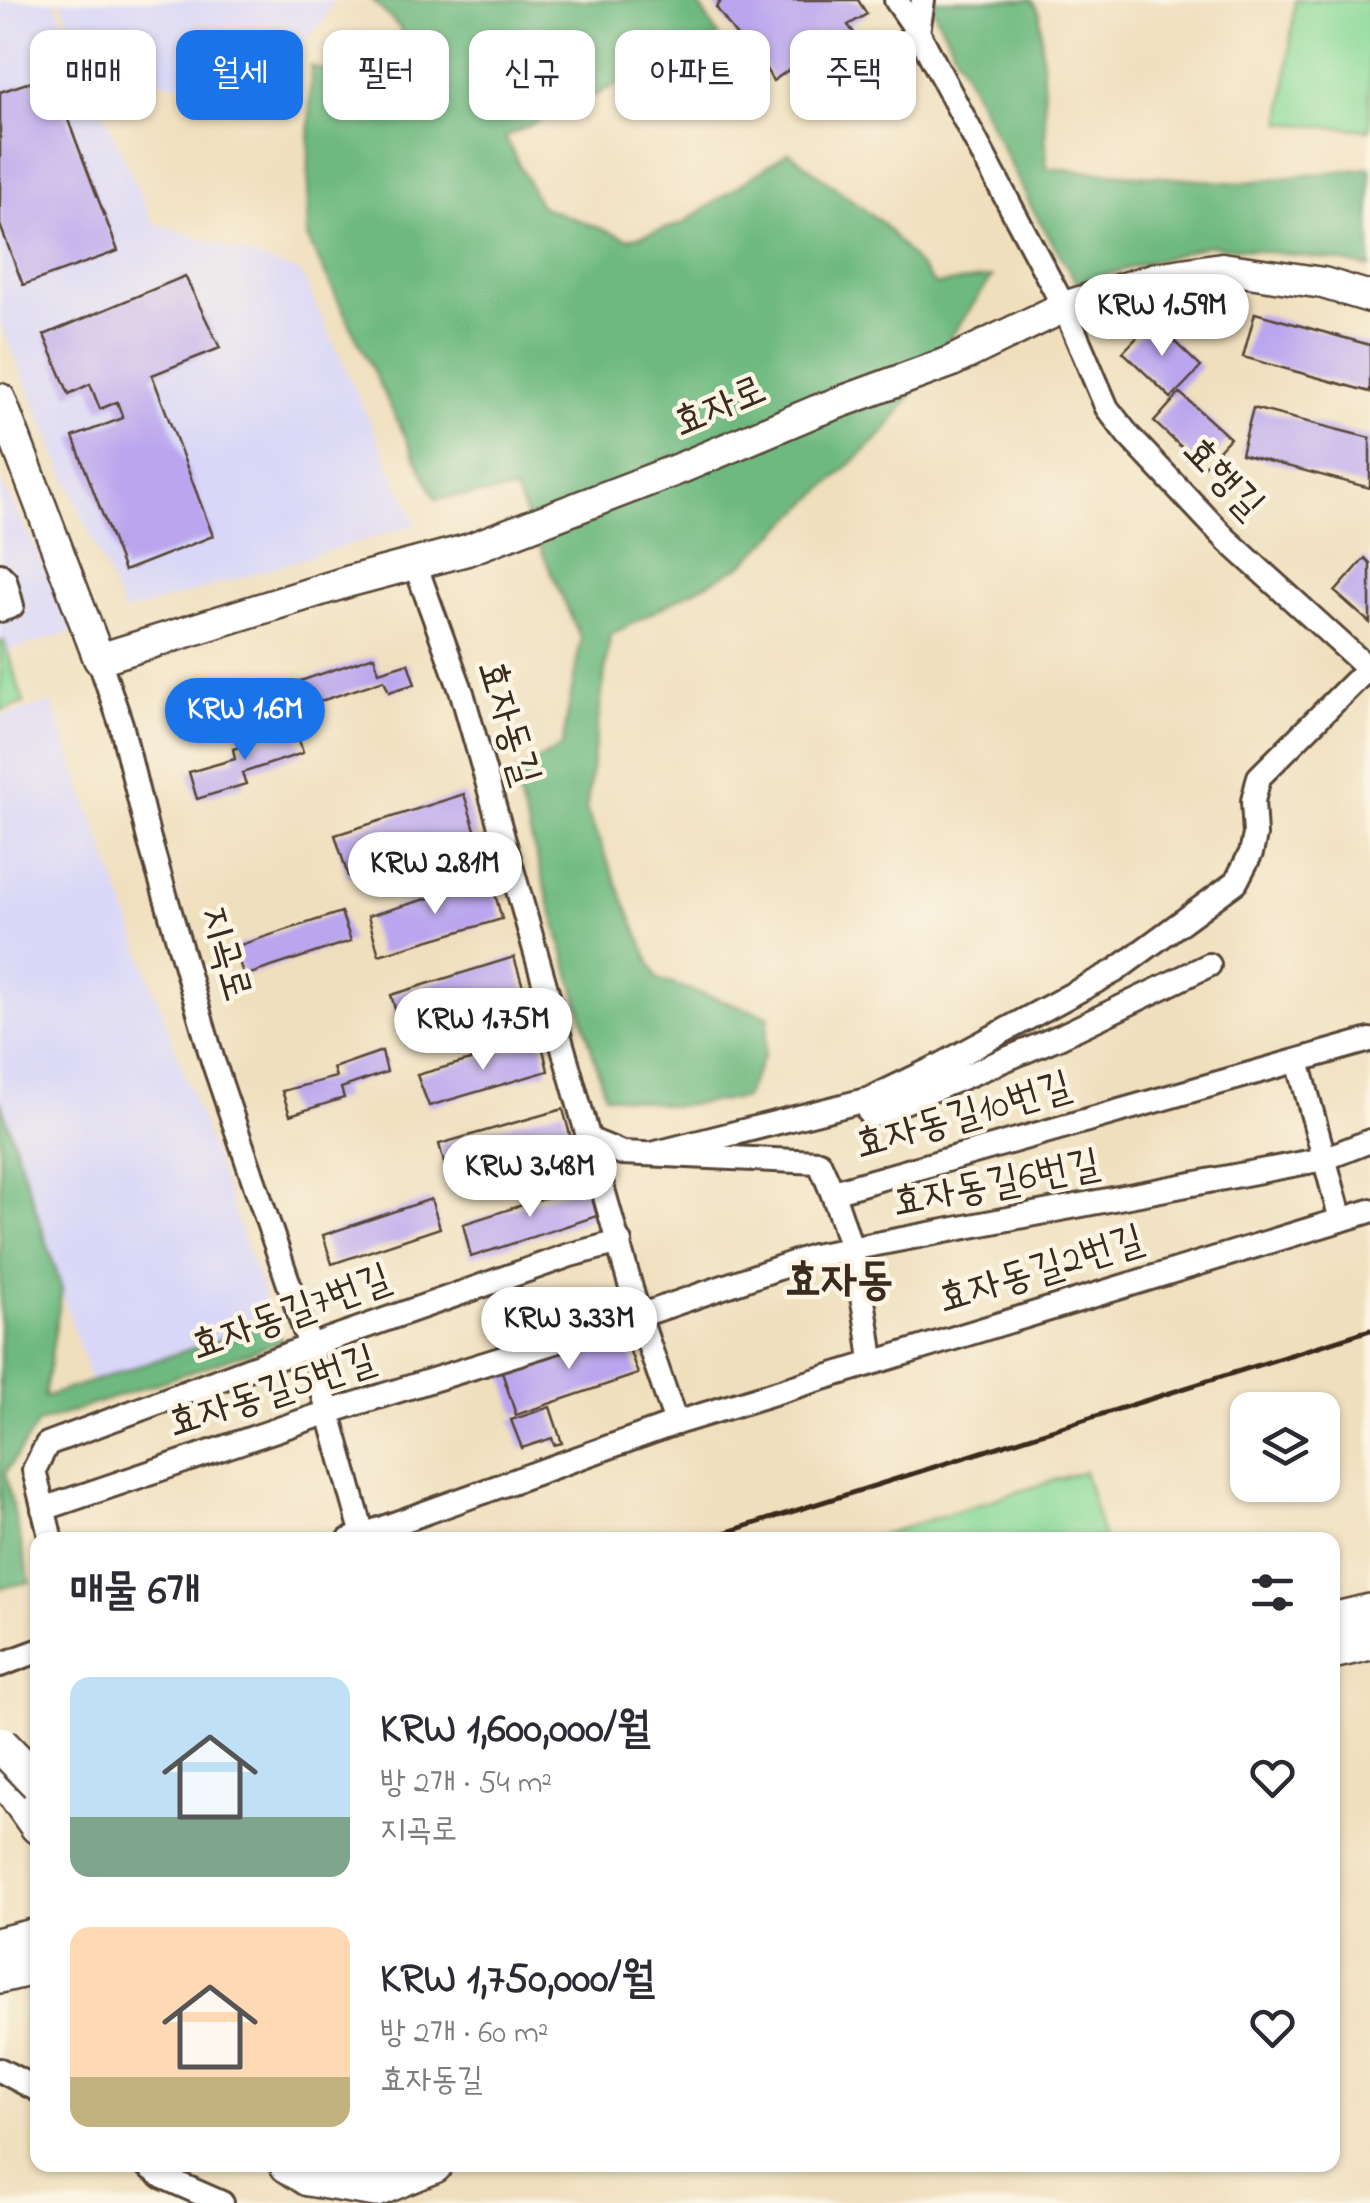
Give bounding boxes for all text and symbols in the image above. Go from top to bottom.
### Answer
chip: 매매 [30,30,156,120]
chip: 월세 [176,30,303,120]
chip: 필터 [323,30,449,120]
chip: 신규 [469,30,595,120]
chip: 아파트 [615,30,770,120]
chip: 주택 [790,30,916,120]
pin: KRW 1.59M [1048,274,1276,359]
text: KRW 1.59M [1097,283,1227,330]
street label: 효자로 [664,362,776,454]
street label: 효행길 [1167,424,1277,534]
street label: 효자동길 [460,653,554,793]
pin: KRW 1.6M [142,678,348,763]
text: KRW 1.6M [187,687,303,734]
pin: KRW 2.81M [321,832,549,917]
text: KRW 2.81M [370,841,500,888]
street label: 지곡로 [182,899,266,1009]
pin: KRW 1.75M [369,988,597,1073]
text: KRW 1.75M [416,997,550,1044]
street label: 효자동길10번길 [848,1058,1078,1176]
pin: KRW 3.48M [416,1135,644,1220]
street label: 효자동길6번길 [887,1136,1105,1234]
text: KRW 3.48M [465,1144,595,1191]
street label: 효자동길2번길 [931,1212,1151,1330]
district label: 효자동 [785,1249,893,1315]
street label: 효자동길7번길 [182,1250,400,1378]
pin: KRW 3.33M [455,1287,683,1372]
text: KRW 3.33M [503,1296,635,1343]
street label: 효자동길5번길 [160,1332,384,1454]
map controls [1230,1392,1340,1502]
button: layers [1230,1392,1340,1502]
text: 매물 6개 [70,1562,200,1623]
icon: filters [1245,1565,1300,1620]
text: KRW 1,600,000/월 [380,1700,650,1761]
icon: home [150,1717,270,1837]
icon: heart [1245,1750,1300,1805]
text: 방 2개 · 54 m² [380,1761,552,1808]
text: 지곡로 [380,1808,457,1855]
text: KRW 1,750,000/월 [380,1950,655,2011]
icon: home [150,1967,270,2087]
icon: heart [1245,2000,1300,2055]
text: 방 2개 · 60 m² [380,2011,548,2058]
text: 효자동길 [380,2058,483,2105]

